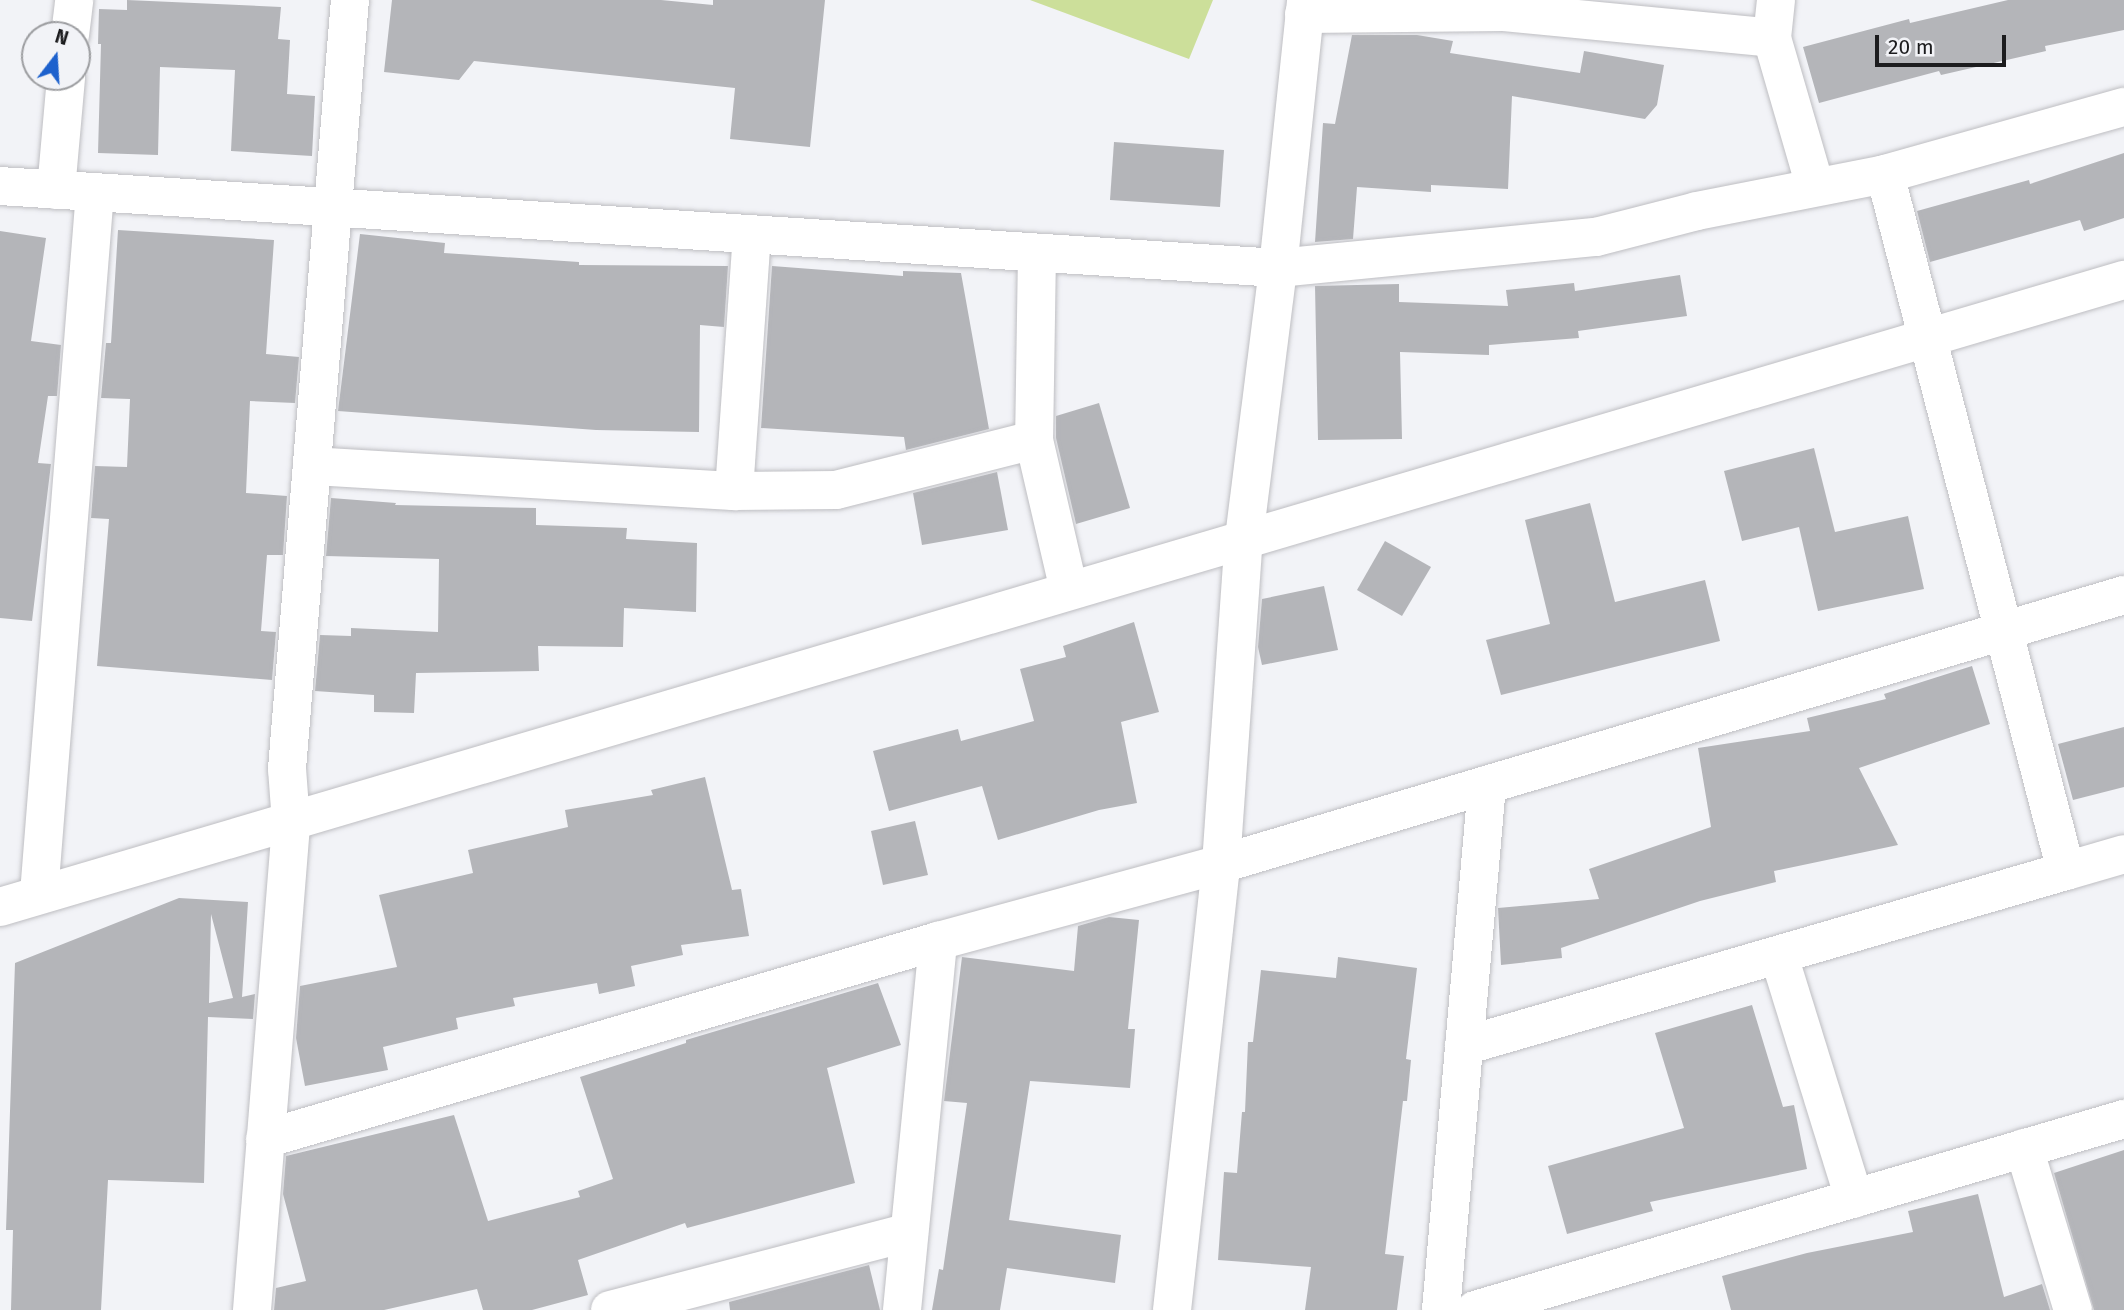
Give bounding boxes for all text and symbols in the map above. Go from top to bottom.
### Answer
north arrow [21,21,91,91]
scale bar [1879,21,2010,65]
text: N [52,25,71,50]
text: 20 m [1888,34,1934,60]

